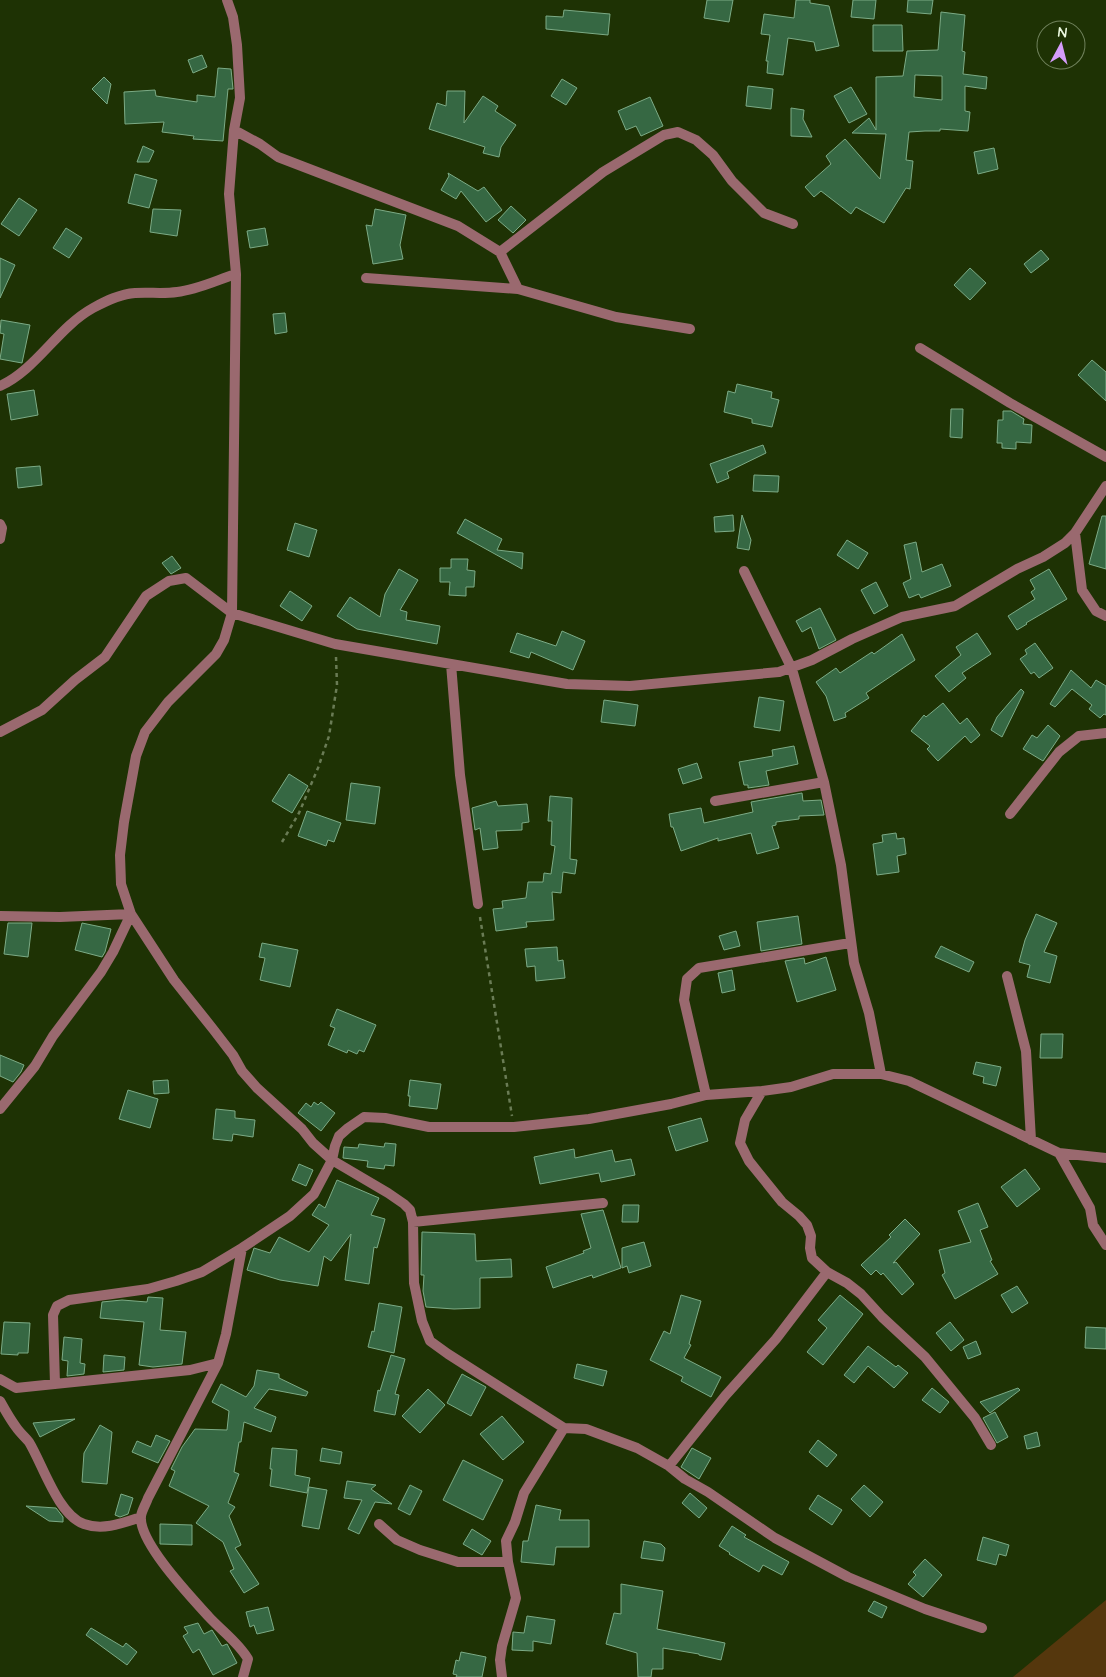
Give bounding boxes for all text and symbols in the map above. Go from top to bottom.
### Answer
north arrow [1036,20,1086,70]
text: N [1056,23,1069,42]

